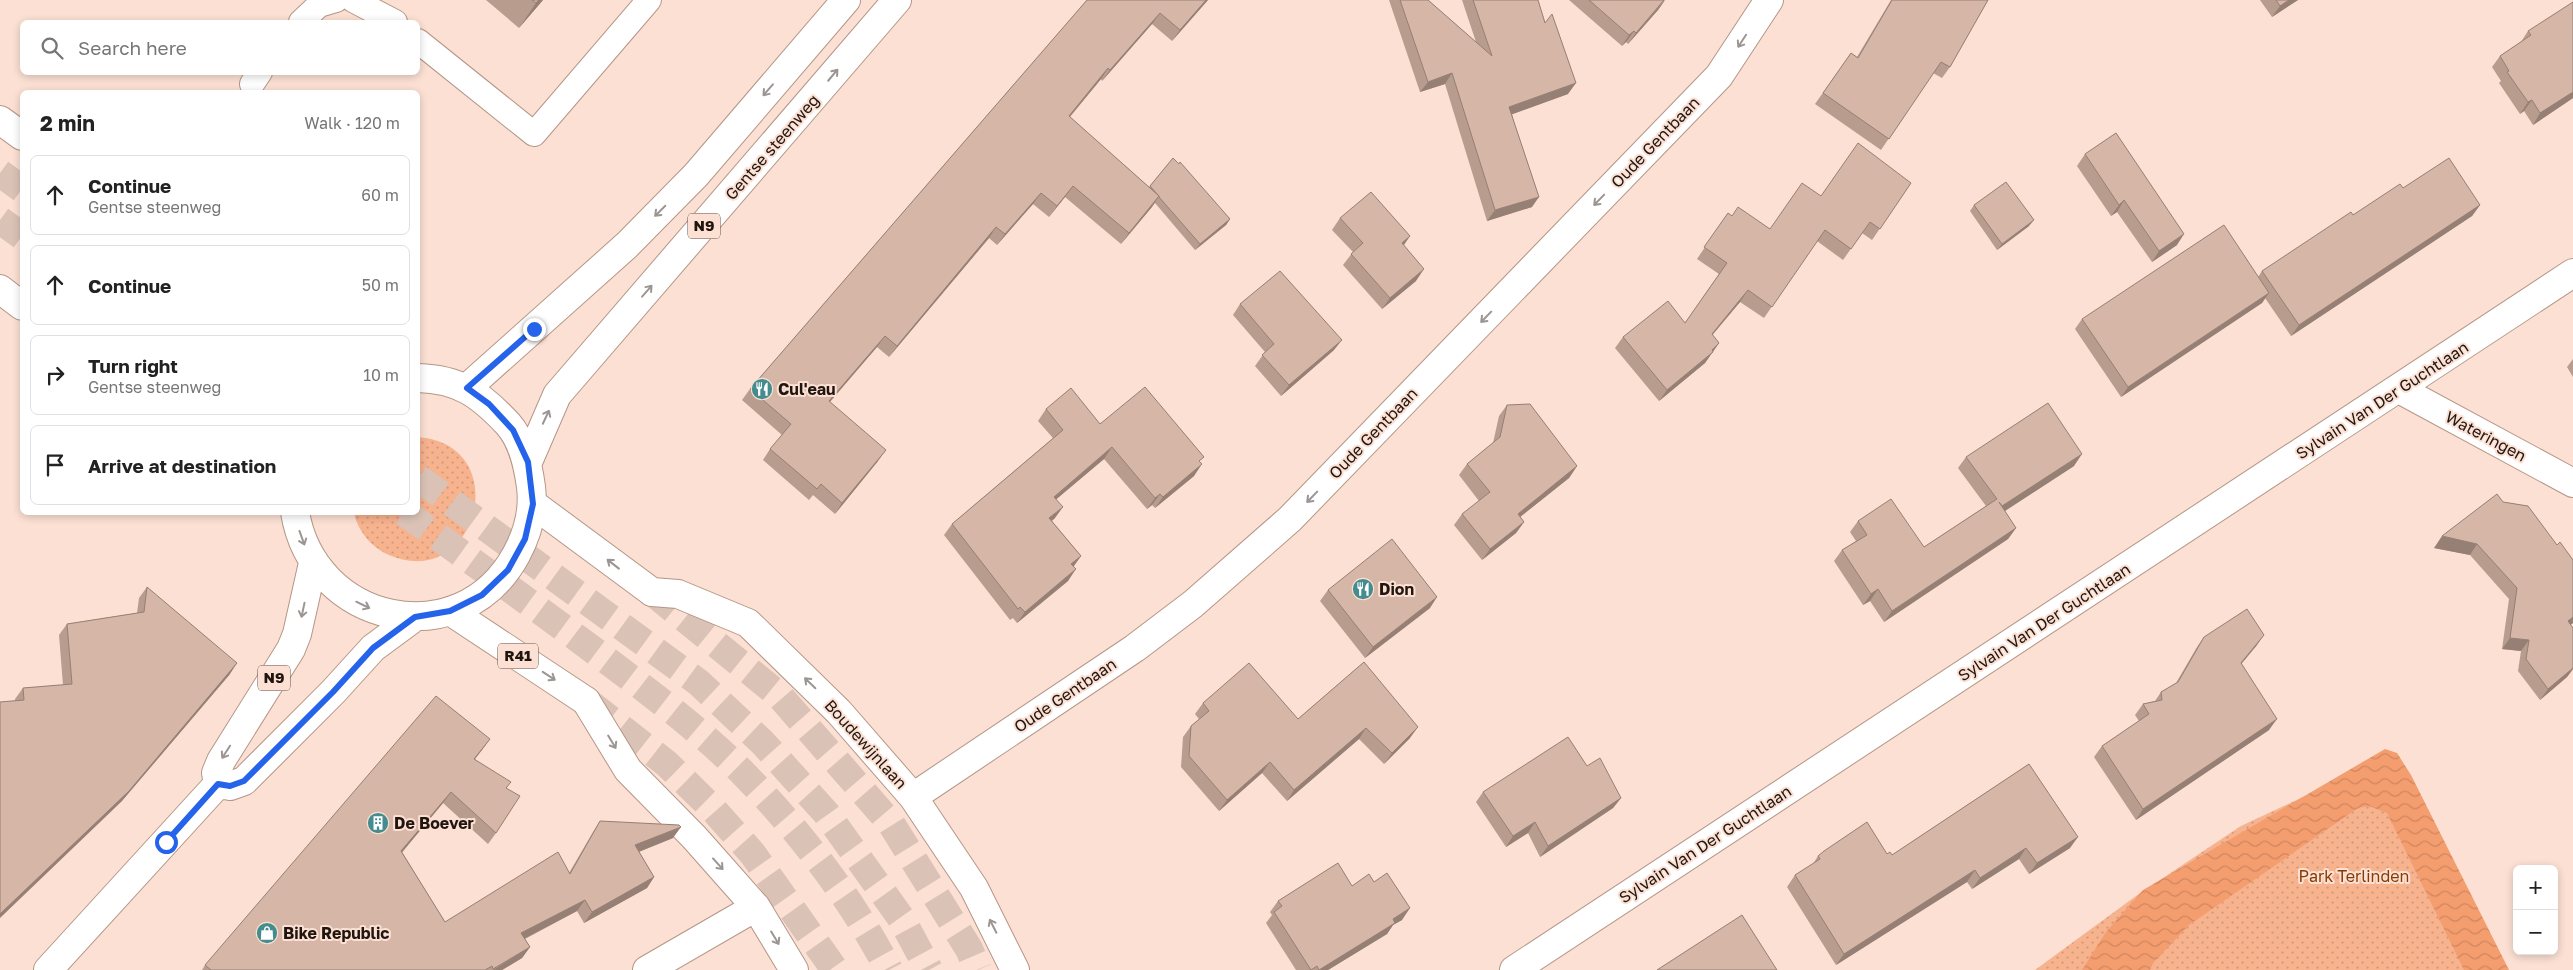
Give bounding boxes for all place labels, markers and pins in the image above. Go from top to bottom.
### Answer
restaurant icon: Cul'eau [750,377,774,401]
place label: Cul'eau [778,379,836,399]
restaurant icon: Dion [1351,577,1375,601]
place label: Dion [1379,579,1414,599]
building icon: De Boever [366,811,390,835]
place label: De Boever [394,813,474,833]
shop icon: Bike Republic [255,921,279,945]
place label: Bike Republic [283,923,390,943]

